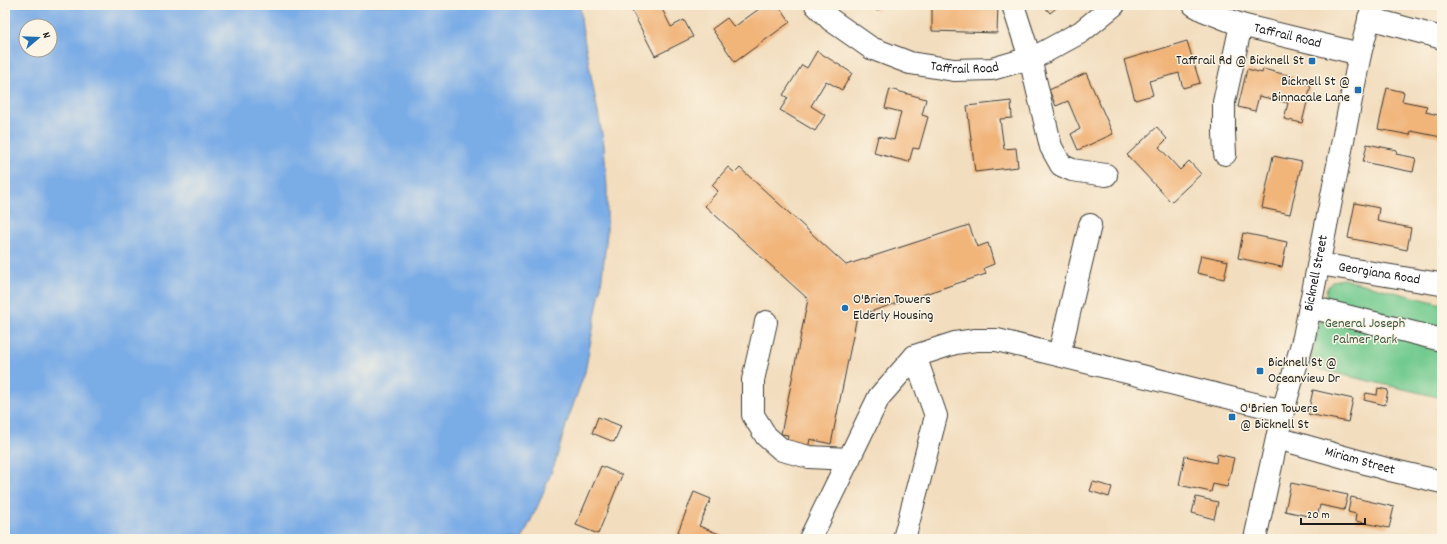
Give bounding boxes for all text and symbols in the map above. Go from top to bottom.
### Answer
north arrow [18,18,58,58]
street label: Taffrail Road [1252,18,1323,54]
text: N [37,30,54,41]
place label: Taffrail Rd @ Bicknell St [1176,51,1304,71]
street label: Taffrail Road [929,56,1002,80]
marker: Taffrail Rd @ Bicknell St [1307,56,1317,66]
place label: Bicknell St @ Binnacale Lane [1271,72,1350,108]
marker: Bicknell St @ Binnacale Lane [1353,85,1363,95]
street label: Bicknell Street [1299,233,1334,313]
street label: Georgiana Road [1337,257,1421,291]
place label: O'Brien Towers Elderly Housing [853,290,933,326]
marker: O'Brien Towers Elderly Housing [840,303,850,313]
park label: General Joseph Palmer Park [1325,314,1405,350]
place label: Bicknell St @ Oceanview Dr [1268,353,1341,389]
marker: Bicknell St @ Oceanview Dr [1255,366,1265,376]
place label: O'Brien Towers @ Bicknell St [1240,399,1318,435]
marker: O'Brien Towers @ Bicknell St [1227,412,1237,422]
street label: Miriam Street [1322,442,1397,481]
scale bar [1301,500,1365,526]
text: 20 m [1307,507,1330,524]

